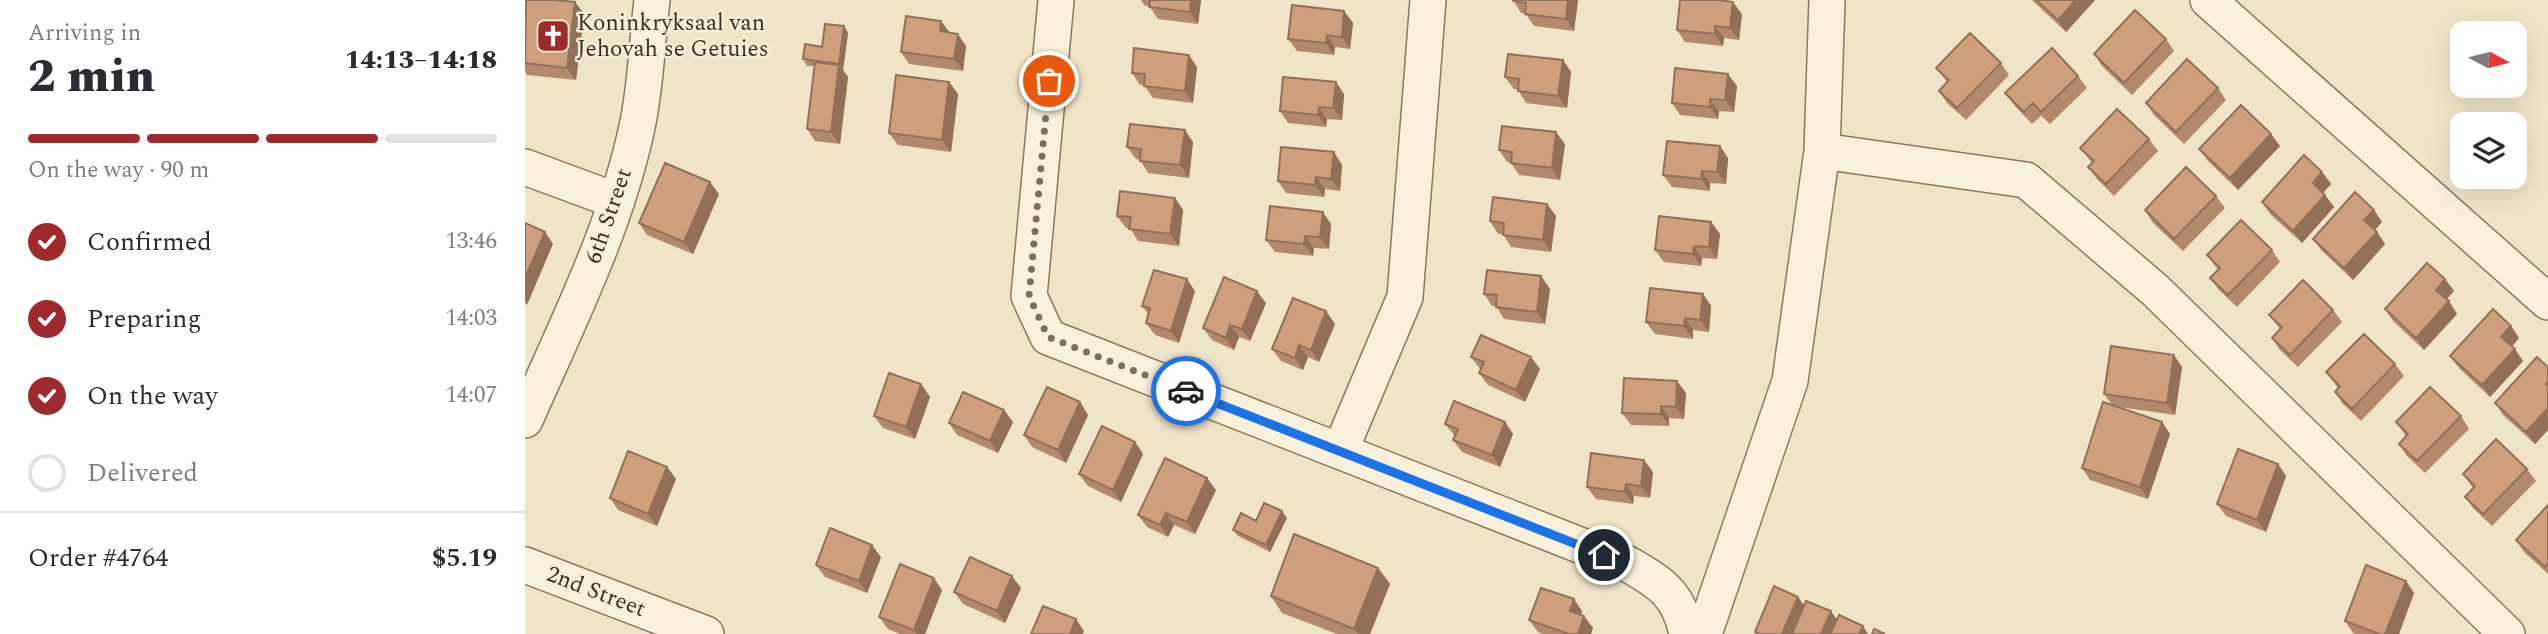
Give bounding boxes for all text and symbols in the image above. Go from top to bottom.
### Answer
place label: Koninkryksaal van Jehovah se Getuies [577,6,769,67]
text: Arriving in [28,16,141,51]
church icon: Koninkryksaal van Jehovah se Getuies [534,17,572,55]
north arrow [2450,21,2527,98]
map controls [2450,21,2527,189]
text: 14:13–14:18 [345,40,497,80]
text: 2 min [28,42,155,112]
pin [1019,51,1079,111]
icon: bag [1030,62,1068,100]
button: layers [2450,112,2527,189]
text: On the way · 90 m [28,153,209,188]
street label: 6th Street [576,163,642,269]
text: Confirmed [87,222,212,262]
icon: check [28,223,66,261]
text: 13:46 [445,224,497,259]
text: Preparing [87,299,201,339]
icon: check [28,300,66,338]
text: 14:03 [445,301,497,336]
courier [1151,356,1221,426]
icon: car [1167,372,1205,410]
text: On the way [87,376,218,416]
icon: check [28,377,66,415]
text: 14:07 [445,378,497,413]
text: Delivered [87,453,198,493]
pin [1574,525,1634,585]
icon: home [1585,536,1623,574]
text: Order #4764 [28,538,168,578]
text: $5.19 [432,538,497,578]
street label: 2nd Street [541,557,651,627]

